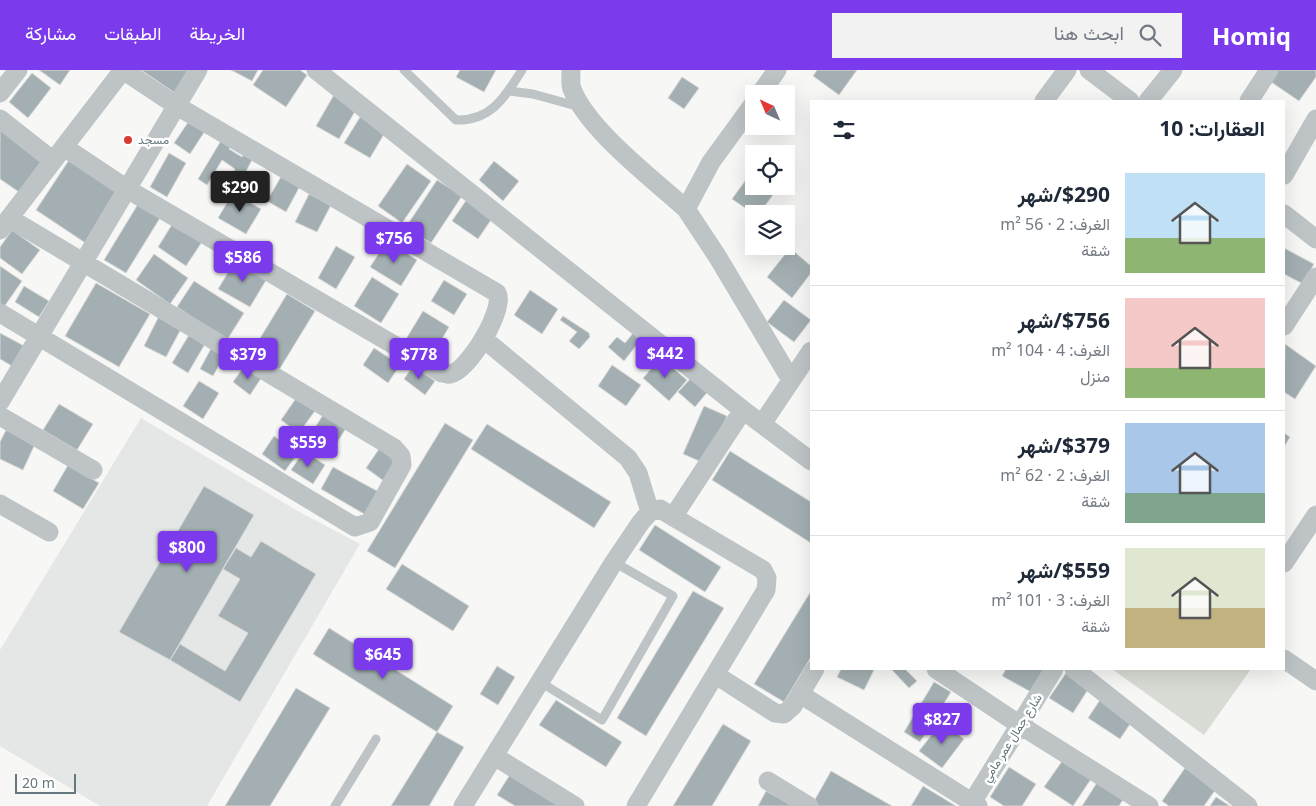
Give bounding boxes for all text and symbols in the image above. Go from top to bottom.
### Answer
search box [832,13,1182,58]
text: Homiq [1212,19,1291,52]
text: ابحث هنا [1054,20,1124,46]
text: مشاركة [25,21,76,45]
text: الطبقات [104,21,161,45]
text: الخريطة [189,21,245,45]
icon: search [1136,21,1164,49]
north arrow [745,85,795,135]
map controls [745,85,795,255]
text: العقارات: 10 [1159,114,1265,142]
icon: filters [830,116,858,144]
place label: مسجد [138,131,169,148]
marker: مسجد [122,134,134,146]
button: locate [745,145,795,195]
pin: $290 [210,170,270,213]
text: $290 [222,176,258,198]
text: $290/شهر [1018,180,1110,208]
icon: home [1165,193,1225,253]
button: layers [745,205,795,255]
text: الغرف: 2 · 56 m² [1000,213,1110,235]
pin: $756 [364,222,424,264]
text: $756 [376,227,412,249]
text: شقة [1081,239,1110,261]
pin: $586 [213,240,273,283]
text: $586 [225,246,261,268]
text: $756/شهر [1018,306,1110,334]
icon: home [1165,318,1225,378]
pin: $442 [635,336,695,379]
pin: $379 [218,338,278,380]
pin: $778 [389,338,449,380]
text: الغرف: 4 · 104 m² [991,339,1110,361]
text: $442 [647,342,683,364]
text: $379 [230,343,266,365]
text: $778 [401,343,437,365]
text: منزل [1080,365,1110,387]
pin: $559 [278,426,338,468]
text: $559 [290,431,326,453]
text: $379/شهر [1018,431,1110,459]
icon: home [1165,443,1225,503]
text: الغرف: 2 · 62 m² [1000,464,1110,486]
text: شقة [1081,490,1110,512]
pin: $800 [157,530,217,573]
text: $800 [169,536,205,558]
text: $559/شهر [1018,556,1110,584]
icon: home [1165,568,1225,628]
text: الغرف: 3 · 101 m² [991,589,1110,611]
text: شقة [1081,615,1110,637]
pin: $645 [353,638,413,680]
text: $645 [365,643,401,665]
street label: شارع جمال عمر مامي [978,690,1047,786]
pin: $827 [912,702,972,745]
text: $827 [924,708,960,730]
scale bar [15,771,76,794]
text: 20 m [22,773,55,792]

